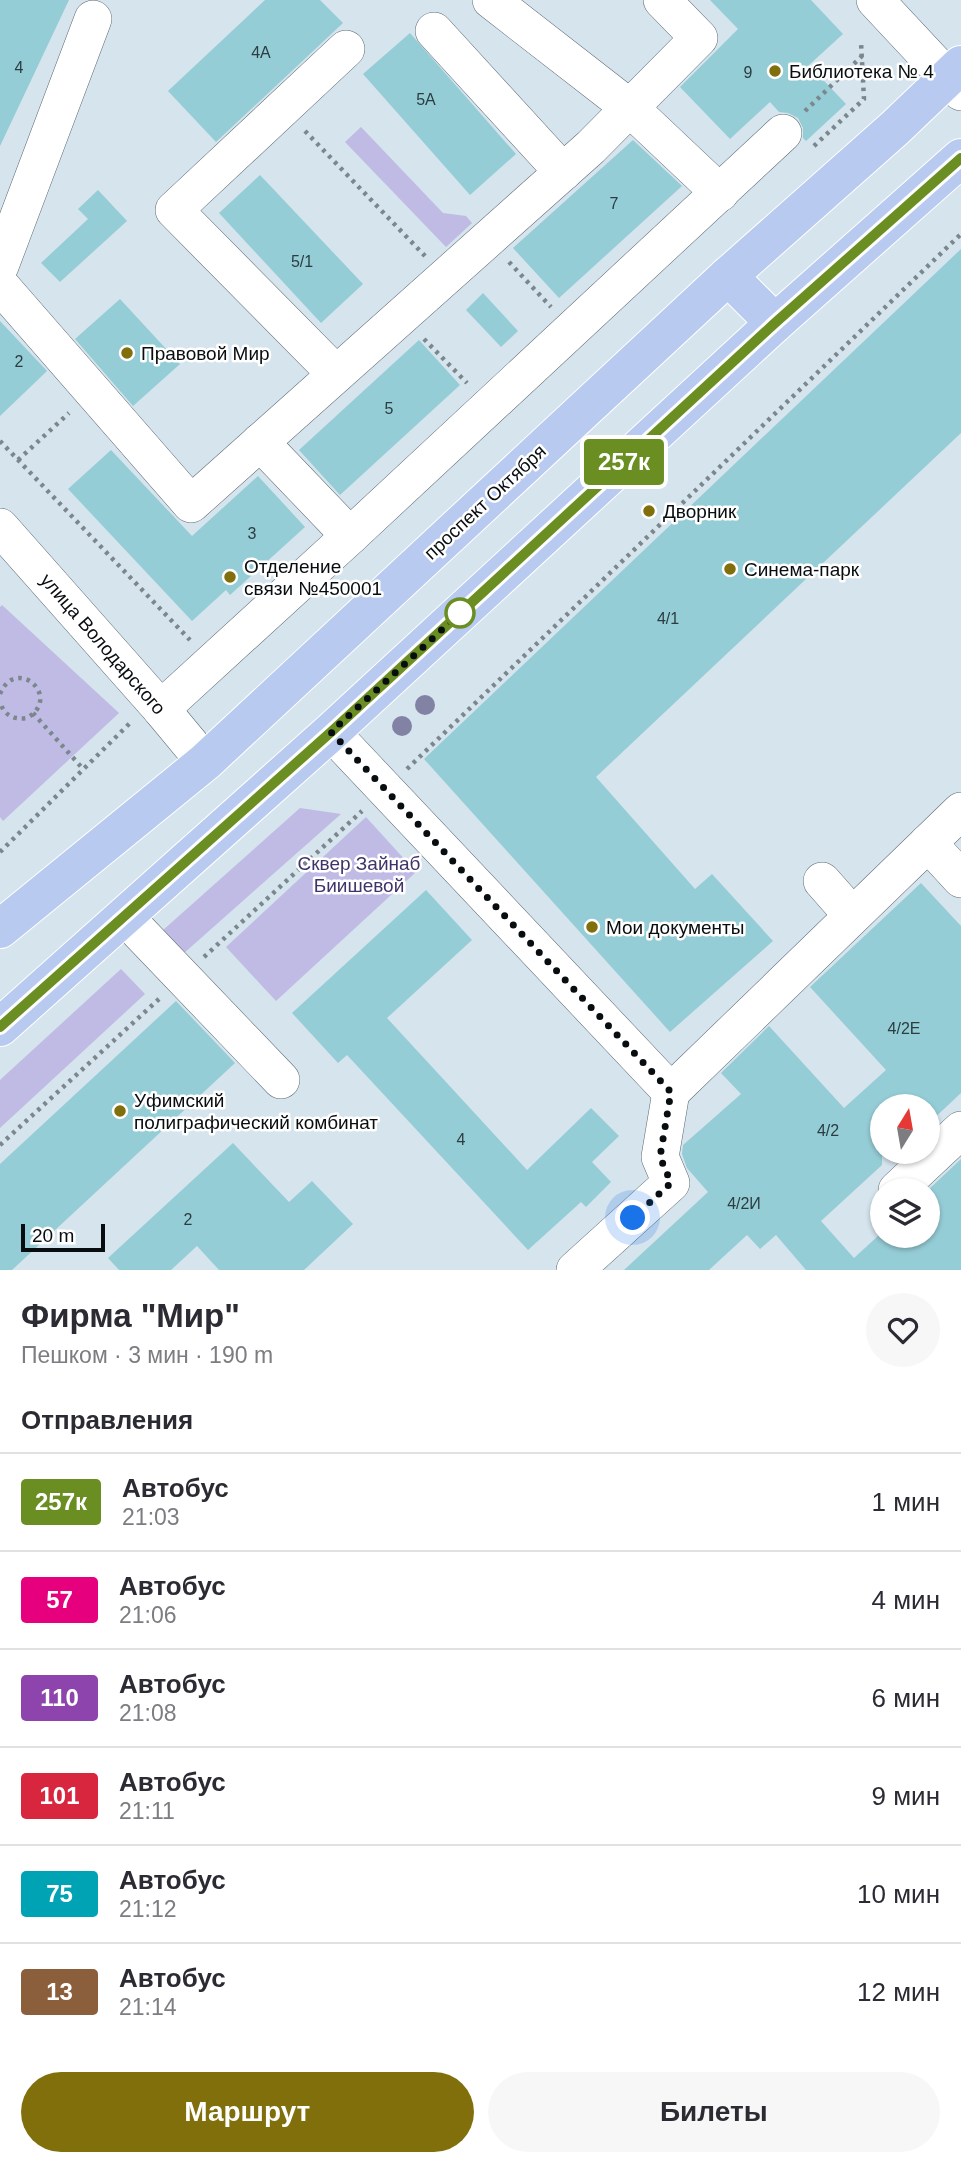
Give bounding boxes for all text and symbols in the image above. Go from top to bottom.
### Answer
house number: 4А [251,44,271,61]
house number: 4 [15,59,24,76]
place label: Библиотека № 4 [789,61,934,82]
marker: Библиотека № 4 [767,63,783,79]
house number: 9 [744,64,753,81]
house number: 5А [416,91,436,108]
house number: 7 [610,195,619,212]
house number: 5/1 [291,253,313,270]
place label: Правовой Мир [141,343,270,364]
marker: Правовой Мир [119,345,135,361]
house number: 2 [15,353,24,370]
house number: 5 [385,400,394,417]
line badge: 257к [575,439,673,485]
street label: проспект Октября [420,440,550,564]
text: 257к [598,448,650,475]
place label: Дворник [663,501,737,522]
marker: Дворник [641,503,657,519]
house number: 3 [248,525,257,542]
place label: Отделение связи №450001 [244,556,382,599]
place label: Синема-парк [744,559,860,580]
marker: Синема-парк [722,561,738,577]
street label: улица Володарского [36,569,170,719]
marker: Отделение связи №450001 [222,569,238,585]
unlabelled marker [445,598,475,628]
house number: 4/1 [657,610,679,627]
park label: Сквер Зайнаб Биишевой [298,853,421,896]
place label: Мои документы [606,917,744,938]
marker: Мои документы [584,919,600,935]
house number: 4/2Е [888,1020,920,1037]
place label: Уфимский полиграфический комбинат [134,1090,378,1133]
north arrow [870,1094,940,1164]
map controls [870,1094,940,1248]
marker: Уфимский полиграфический комбинат [112,1103,128,1119]
house number: 4/2 [817,1122,839,1139]
house number: 4 [457,1131,466,1148]
button: layers [870,1178,940,1248]
house number: 4/2И [727,1195,761,1212]
your location [615,1200,650,1235]
house number: 2 [184,1211,193,1228]
scale bar [21,1221,105,1253]
text: 20 m [32,1225,74,1246]
button: heart [866,1293,940,1367]
text: Фирма "Мир" [21,1297,240,1334]
text: Пешком · 3 мин · 190 m [21,1342,273,1368]
text: Отправления [21,1405,193,1435]
text: Автобус [122,1473,229,1503]
text: 1 мин [872,1487,940,1517]
text: 257к [35,1488,87,1515]
text: 21:03 [122,1504,180,1530]
text: Автобус [119,1571,226,1601]
text: 4 мин [872,1585,940,1615]
text: 57 [46,1586,73,1613]
text: 21:06 [119,1602,177,1628]
text: Автобус [119,1669,226,1699]
text: 6 мин [872,1683,940,1713]
text: 110 [40,1684,79,1711]
text: 21:08 [119,1700,177,1726]
text: Автобус [119,1767,226,1797]
text: 9 мин [872,1781,940,1811]
text: 101 [39,1782,80,1809]
text: 21:11 [119,1798,175,1824]
text: Автобус [119,1865,226,1895]
text: 10 мин [857,1879,940,1909]
text: 75 [46,1880,73,1907]
text: 21:12 [119,1896,177,1922]
text: Автобус [119,1963,226,1993]
text: 12 мин [857,1977,940,2007]
text: 13 [46,1978,73,2005]
text: 21:14 [119,1994,177,2020]
button: Маршрут [21,2072,474,2152]
button: Билеты [488,2072,940,2152]

